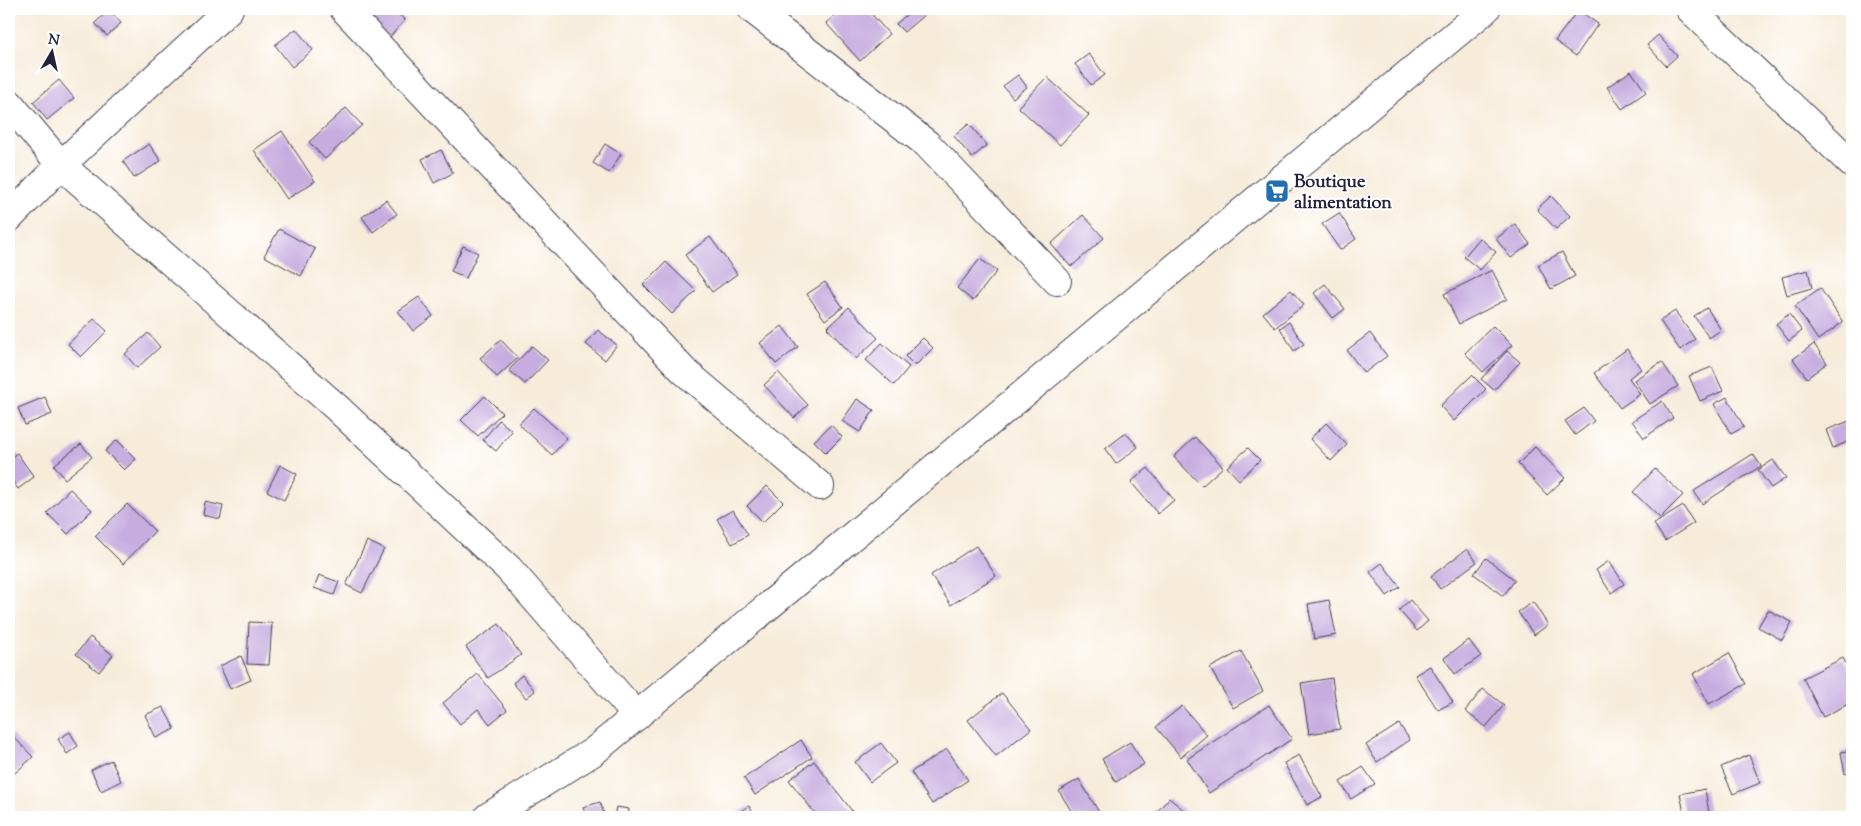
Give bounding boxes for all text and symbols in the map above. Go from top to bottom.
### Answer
north arrow [28,28,78,78]
text: N [47,30,61,52]
place label: Boutique alimentation [1294,170,1392,217]
supermarket icon: Boutique alimentation [1264,178,1290,204]

